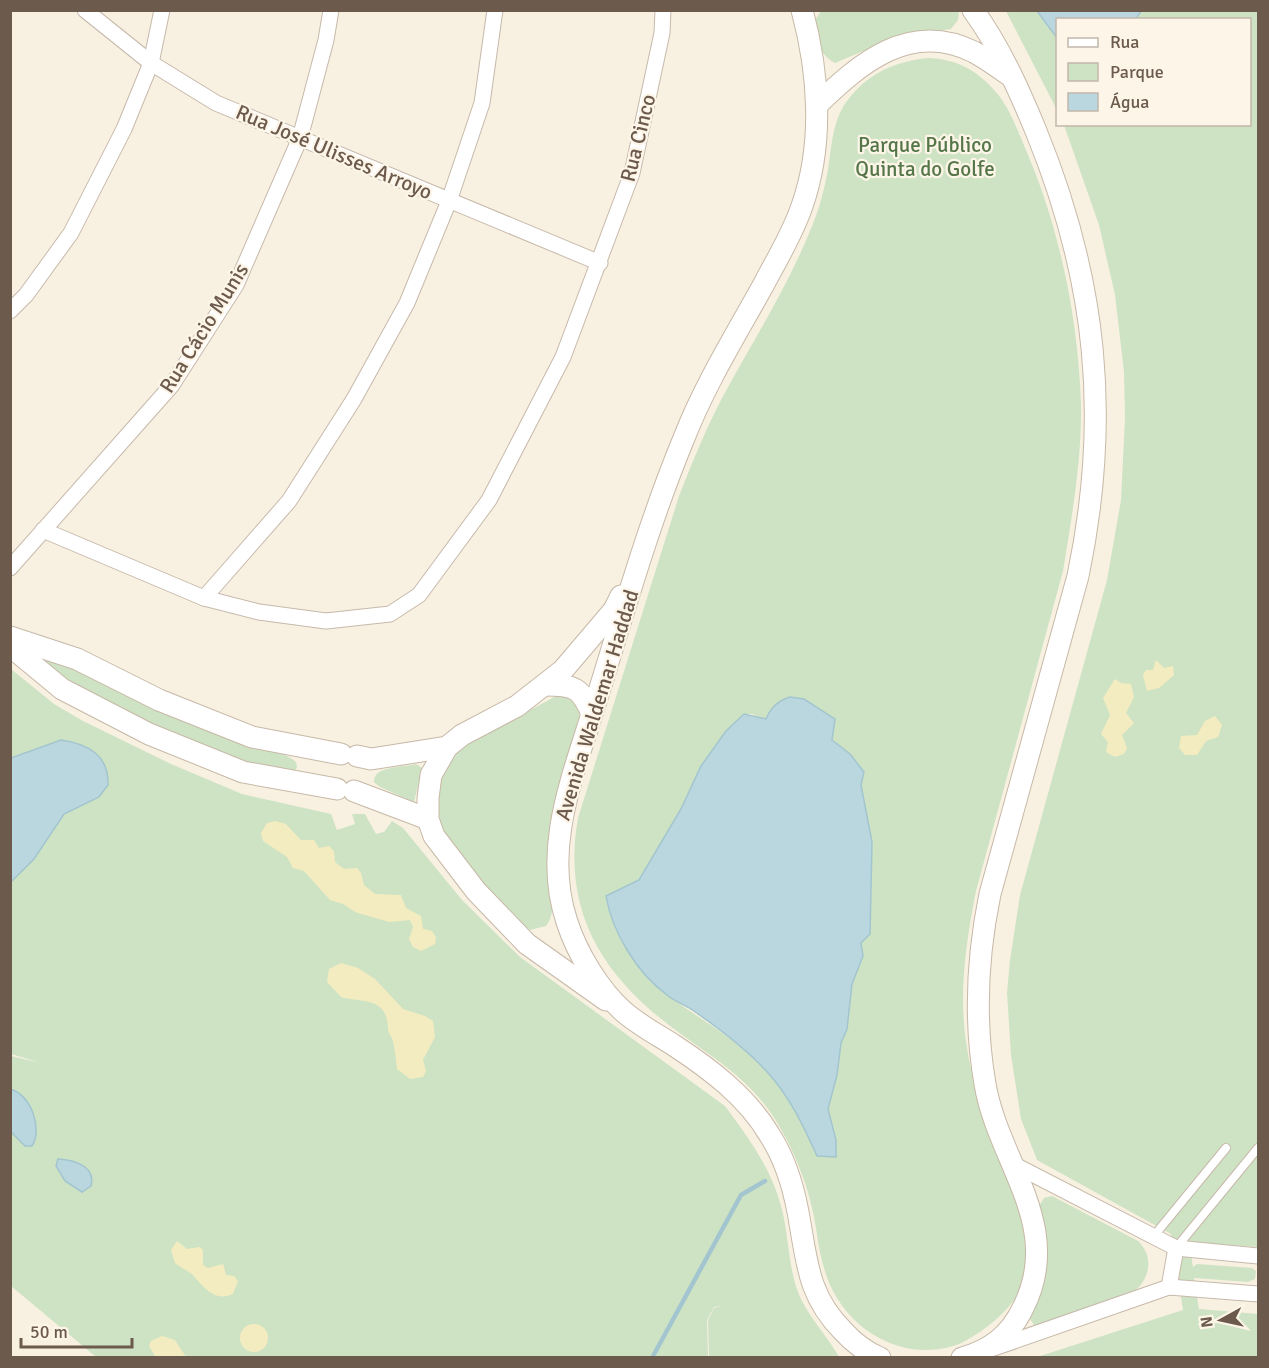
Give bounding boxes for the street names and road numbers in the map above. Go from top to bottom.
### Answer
street label: Rua Cinco [615,91,661,185]
street label: Rua José Ulisses Arroyo [232,99,436,205]
street label: Rua Cácio Munis [154,258,254,398]
street label: Avenida Waldemar Haddad [550,587,644,823]

